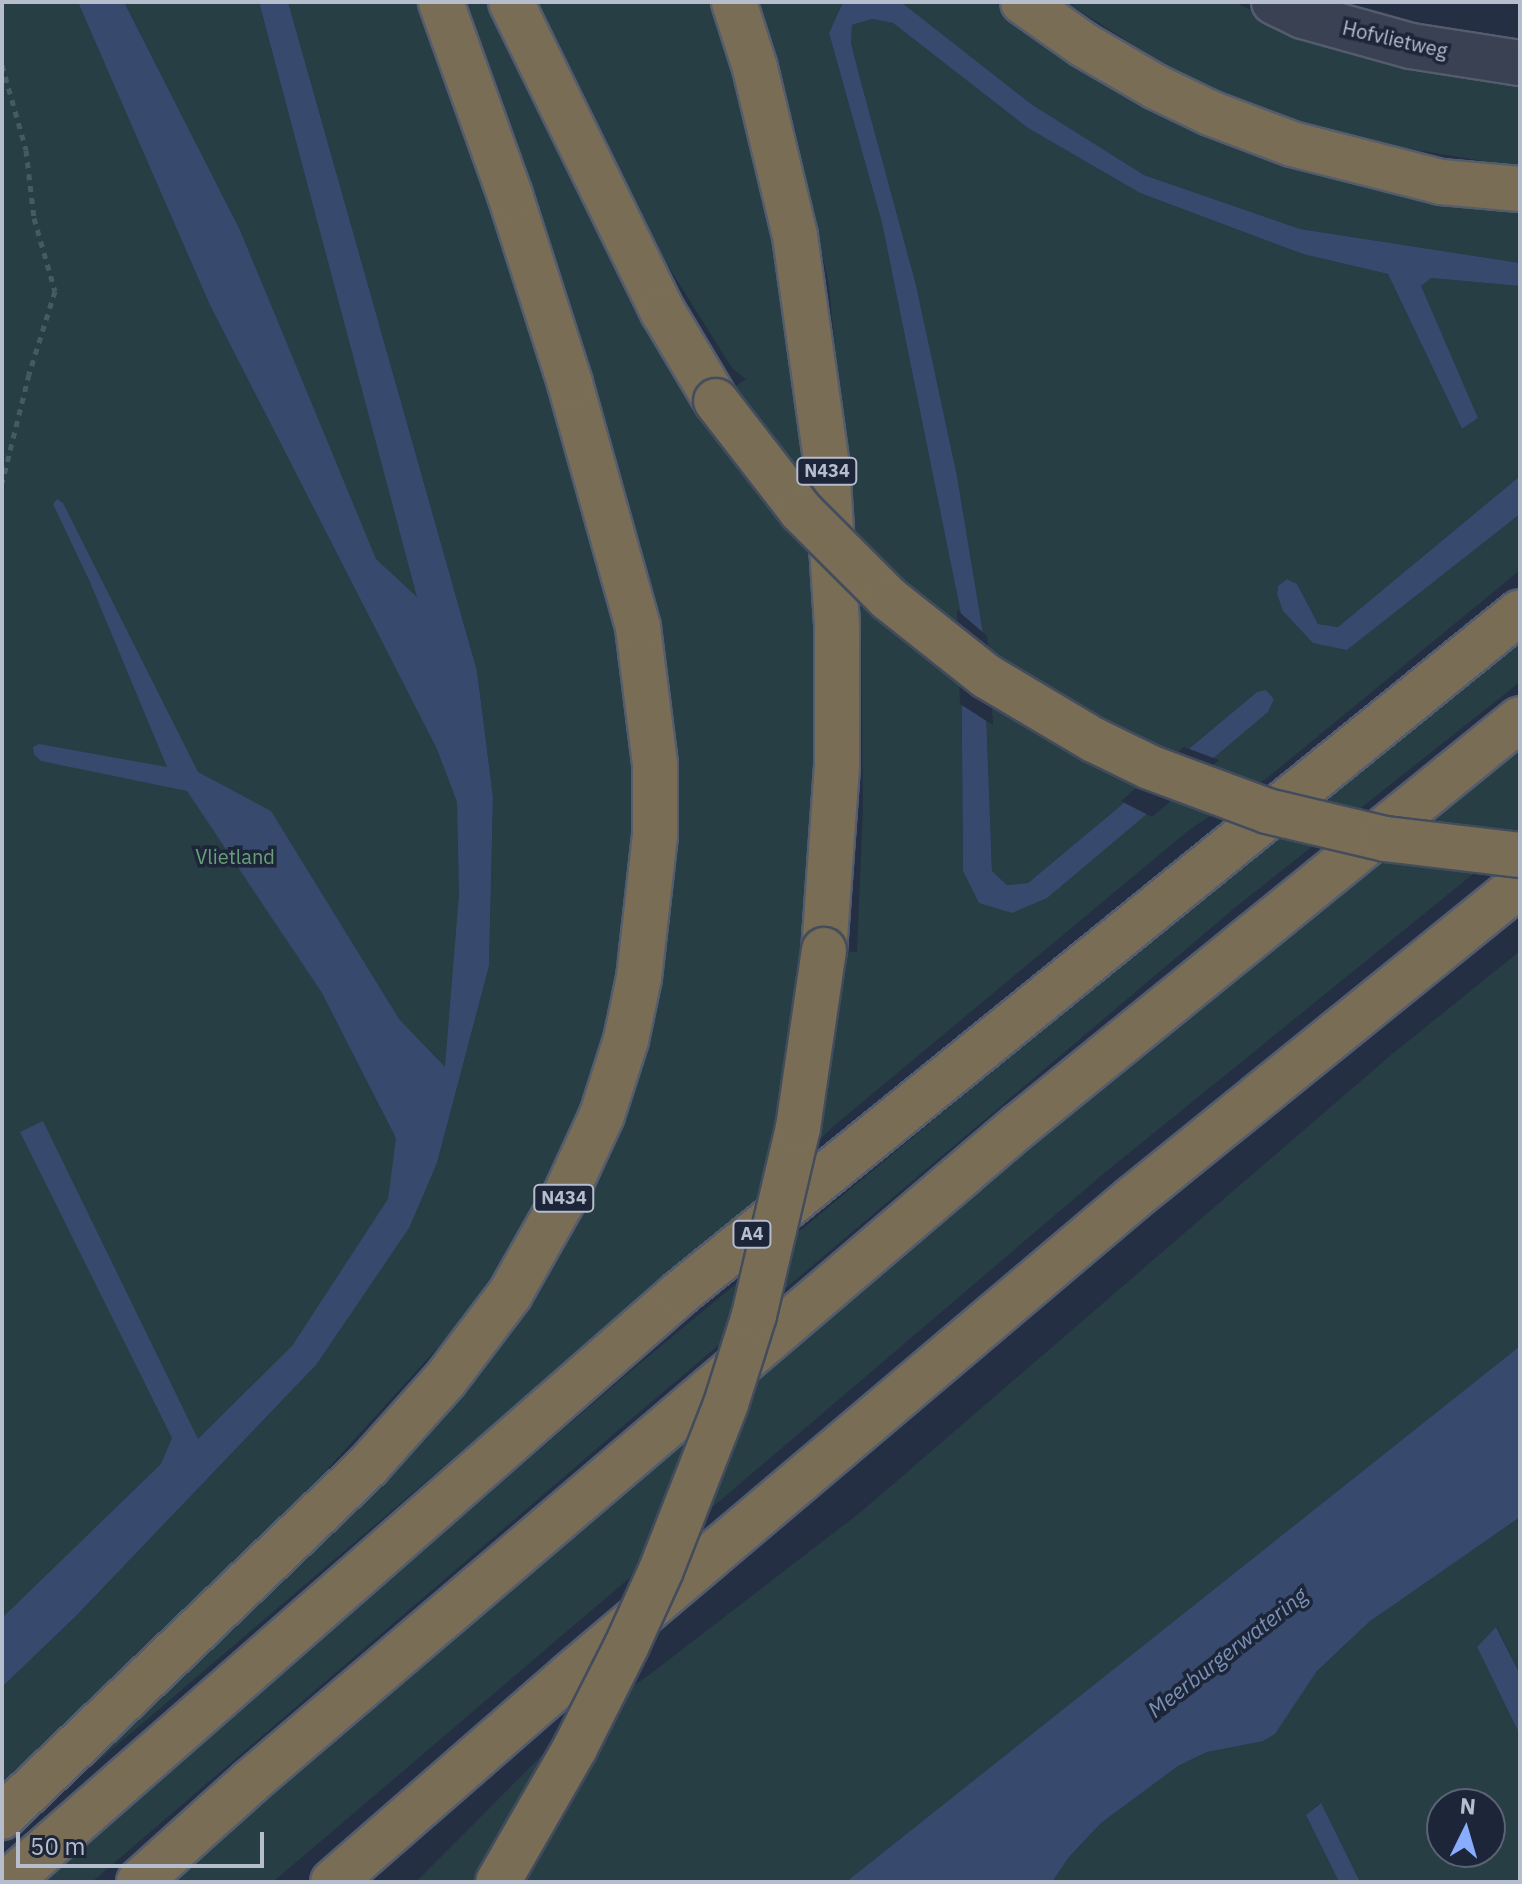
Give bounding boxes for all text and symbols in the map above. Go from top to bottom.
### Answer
street label: Hofvlietweg [1340,15,1450,63]
road number: N434 [795,457,859,485]
park label: Vlietland [195,844,275,868]
road number: N434 [532,1184,596,1212]
road number: A4 [732,1220,772,1248]
water label: Meerburgerwatering [1142,1582,1312,1722]
north arrow [1426,1788,1506,1868]
text: N [1459,1790,1477,1821]
scale bar [20,1816,268,1866]
text: 50 m [30,1830,85,1862]

